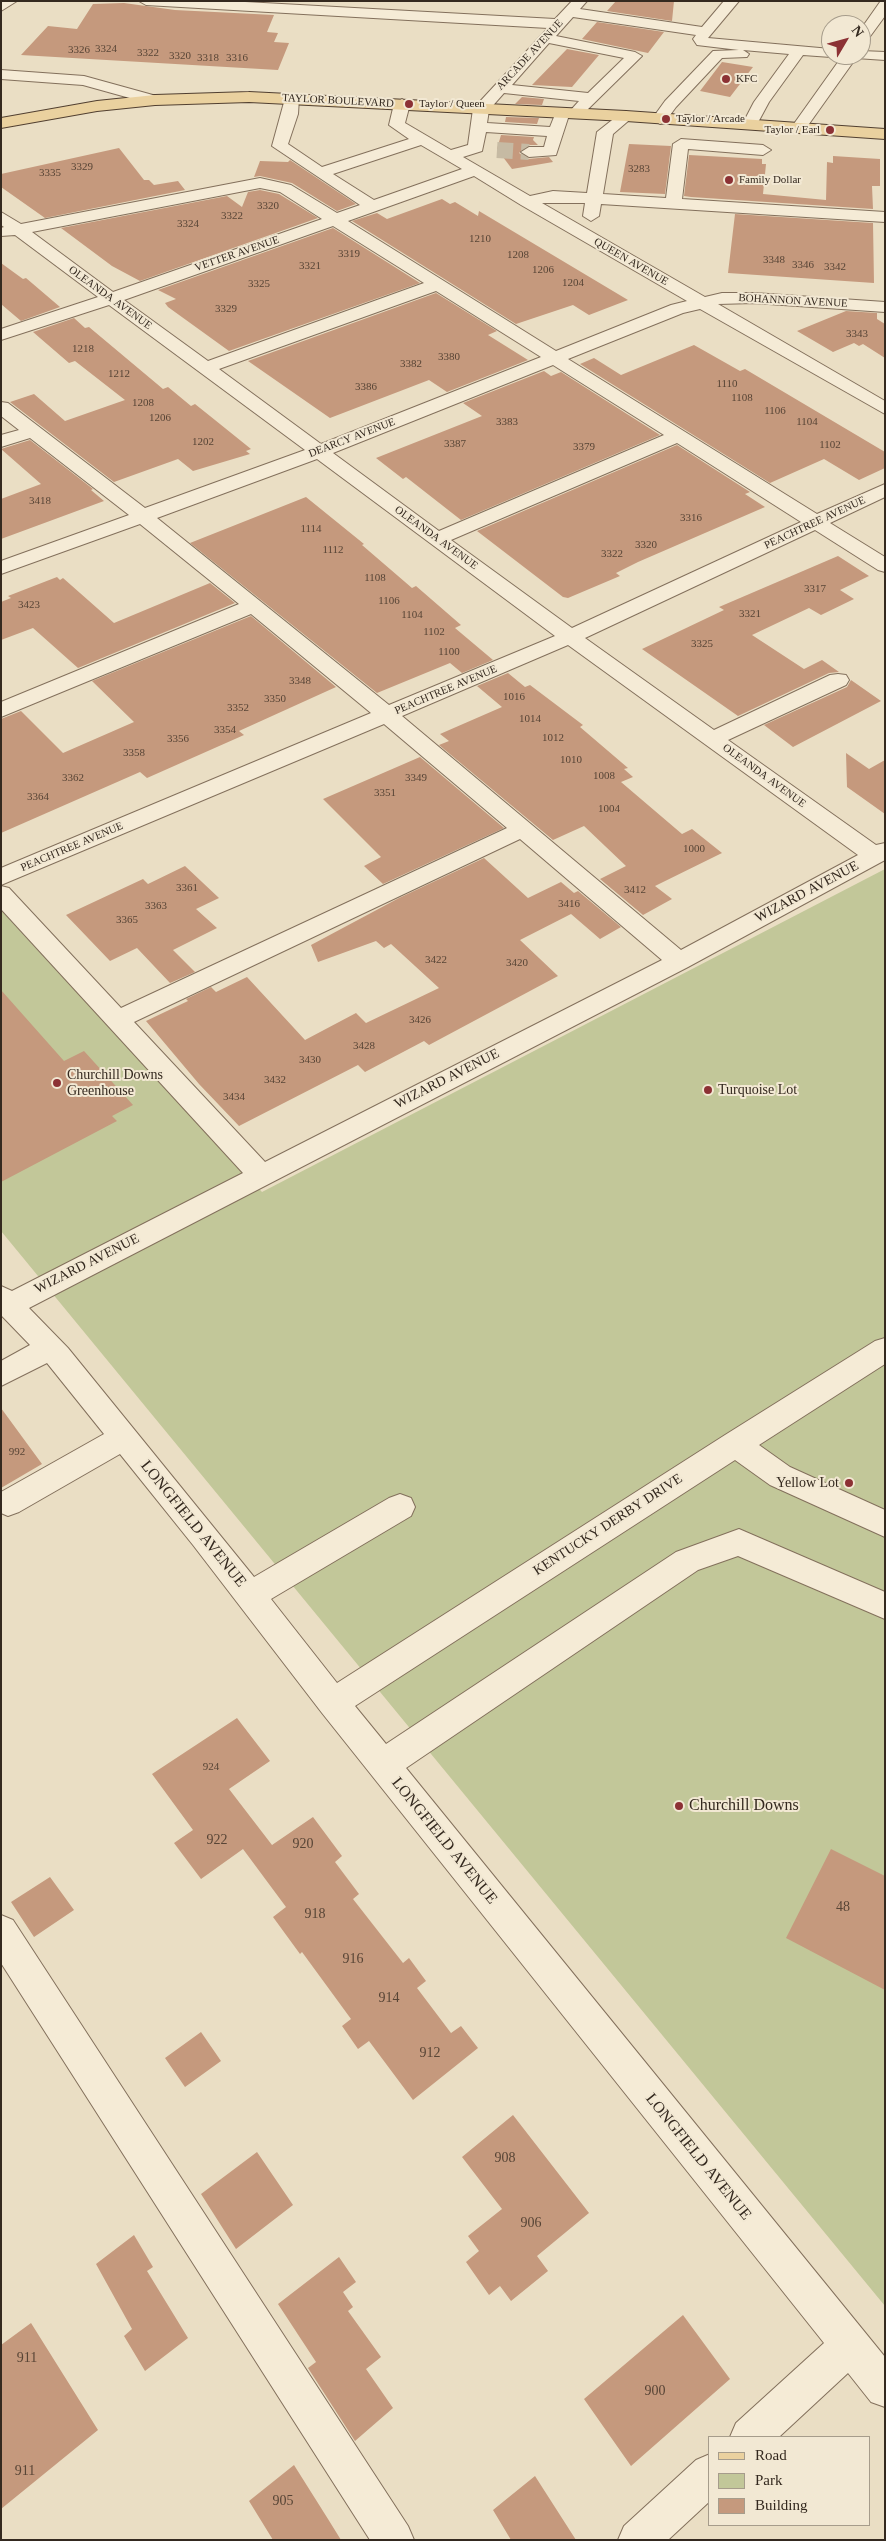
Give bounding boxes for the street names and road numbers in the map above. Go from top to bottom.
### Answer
street label: ARCADE AVENUE [494,17,566,93]
street label: TAYLOR BOULEVARD [282,91,394,111]
street label: VETTER AVENUE [193,233,281,275]
street label: QUEEN AVENUE [591,235,671,289]
street label: OLEANDA AVENUE [66,263,154,333]
street label: BOHANNON AVENUE [738,292,848,310]
street label: DEARCY AVENUE [307,415,397,461]
street label: PEACHTREE AVENUE [762,494,868,552]
street label: OLEANDA AVENUE [392,503,480,573]
street label: PEACHTREE AVENUE [393,662,499,718]
street label: OLEANDA AVENUE [720,741,808,811]
street label: PEACHTREE AVENUE [19,819,125,875]
street label: WIZARD AVENUE [752,858,862,926]
street label: WIZARD AVENUE [392,1045,502,1113]
street label: WIZARD AVENUE [32,1230,142,1298]
street label: LONGFIELD AVENUE [136,1457,250,1591]
street label: KENTUCKY DERBY DRIVE [530,1471,686,1579]
street label: LONGFIELD AVENUE [387,1774,501,1908]
street label: LONGFIELD AVENUE [641,2090,755,2224]

